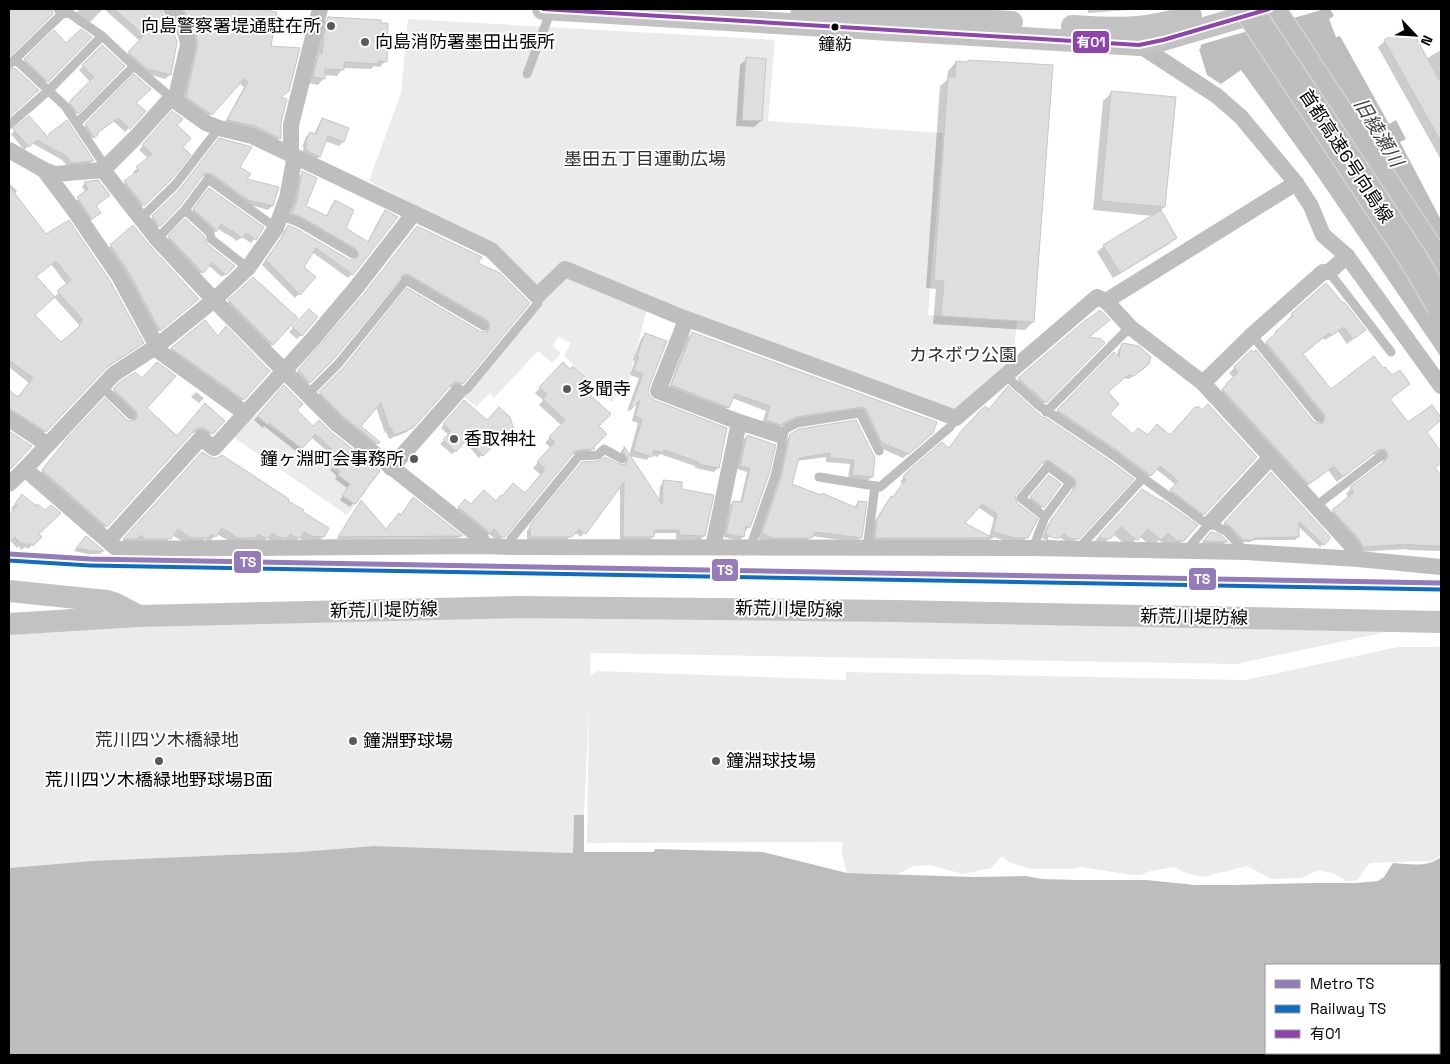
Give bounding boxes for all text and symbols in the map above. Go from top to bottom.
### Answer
north arrow [1390,10,1440,60]
place label: 向島警察署堤通駐在所 [141,14,321,37]
marker: 向島警察署堤通駐在所 [325,20,337,32]
marker: 鐘紡 [830,22,840,32]
place label: 向島消防署墨田出張所 [375,30,555,53]
line badge: 有01 [1072,30,1110,54]
text: N [1417,32,1437,49]
place label: 鐘紡 [818,33,852,55]
text: 有01 [1076,33,1106,51]
marker: 向島消防署墨田出張所 [359,36,371,48]
street label: 首都高速6号向島線 [1295,84,1398,227]
water label: 旧綾瀬川 [1348,93,1410,173]
park label: 墨田五丁目運動広場 [564,147,726,170]
park label: カネボウ公園 [909,343,1017,366]
place label: 多聞寺 [577,377,631,400]
marker: 多聞寺 [561,383,573,395]
place label: 香取神社 [464,427,536,450]
marker: 香取神社 [448,433,460,445]
place label: 鐘ヶ淵町会事務所 [260,447,404,470]
marker: 鐘ヶ淵町会事務所 [408,453,420,465]
line badge: TS [233,550,262,574]
text: TS [240,553,257,571]
line badge: TS [711,558,739,582]
text: TS [717,561,734,579]
line badge: TS [1188,567,1217,591]
text: TS [1194,570,1211,588]
street label: 新荒川堤防線 [735,596,843,621]
street label: 新荒川堤防線 [330,597,438,622]
street label: 新荒川堤防線 [1140,604,1248,629]
park label: 荒川四ツ木橋緑地 [95,728,239,751]
place label: 鐘淵野球場 [363,729,453,752]
marker: 鐘淵野球場 [347,735,359,747]
place label: 鐘淵球技場 [726,749,816,772]
marker: 荒川四ツ木橋緑地野球場B面 [153,755,165,767]
marker: 鐘淵球技場 [710,755,722,767]
place label: 荒川四ツ木橋緑地野球場B面 [45,768,273,791]
legend [1265,964,1440,1054]
text: Metro TS [1310,974,1374,993]
text: Railway TS [1310,999,1386,1018]
text: 有01 [1310,1024,1341,1043]

